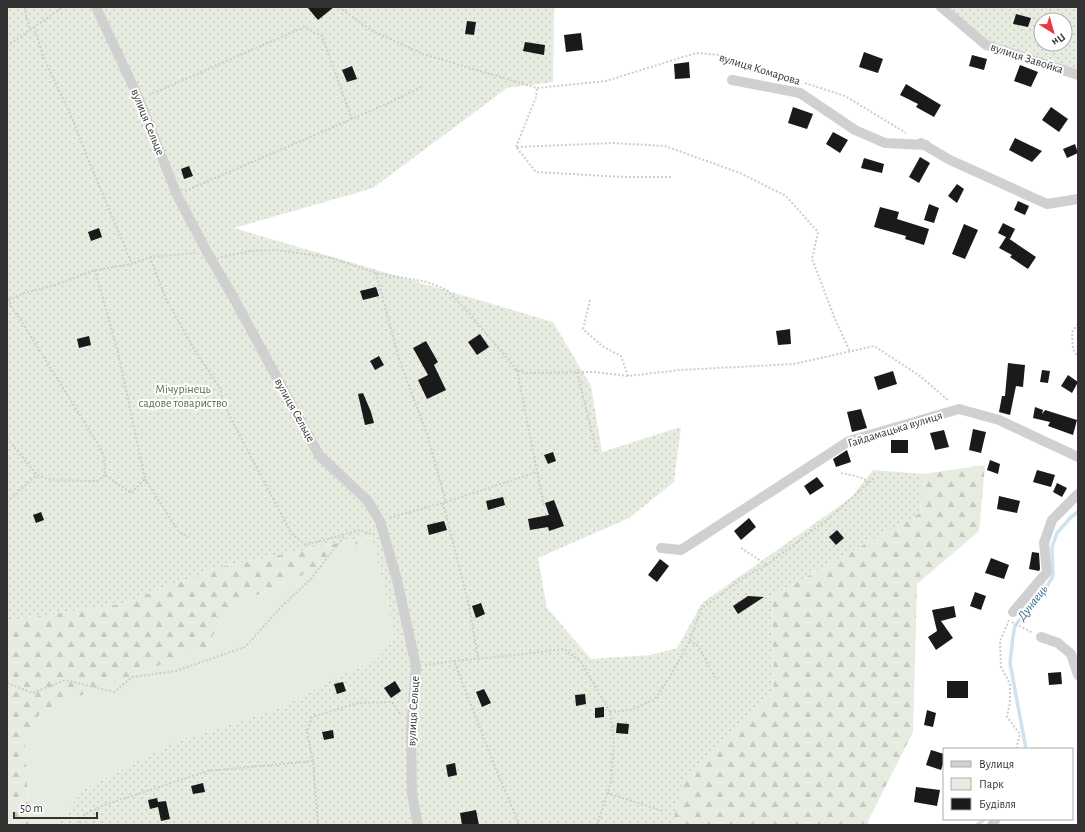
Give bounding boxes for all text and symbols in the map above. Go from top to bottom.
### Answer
north arrow [1033,12,1073,52]
text: Пн [1050,31,1067,48]
street label: вулиця Завойка [989,41,1065,77]
street label: вулиця Комарова [718,51,803,88]
street label: вулиця Сельце [128,87,167,157]
street label: вулиця Сельце [272,376,317,444]
park label: Мічурінець садове товариство [139,383,228,409]
street label: Гайдамацька вулиця [846,409,944,450]
water label: Дунаець [1015,583,1051,624]
street label: вулиця Сельце [405,675,422,747]
legend [943,748,1073,820]
text: Вулиця [979,758,1014,771]
text: Парк [979,778,1004,790]
scale bar [14,794,97,820]
text: Будівля [979,798,1016,811]
text: 50 m [20,802,43,814]

